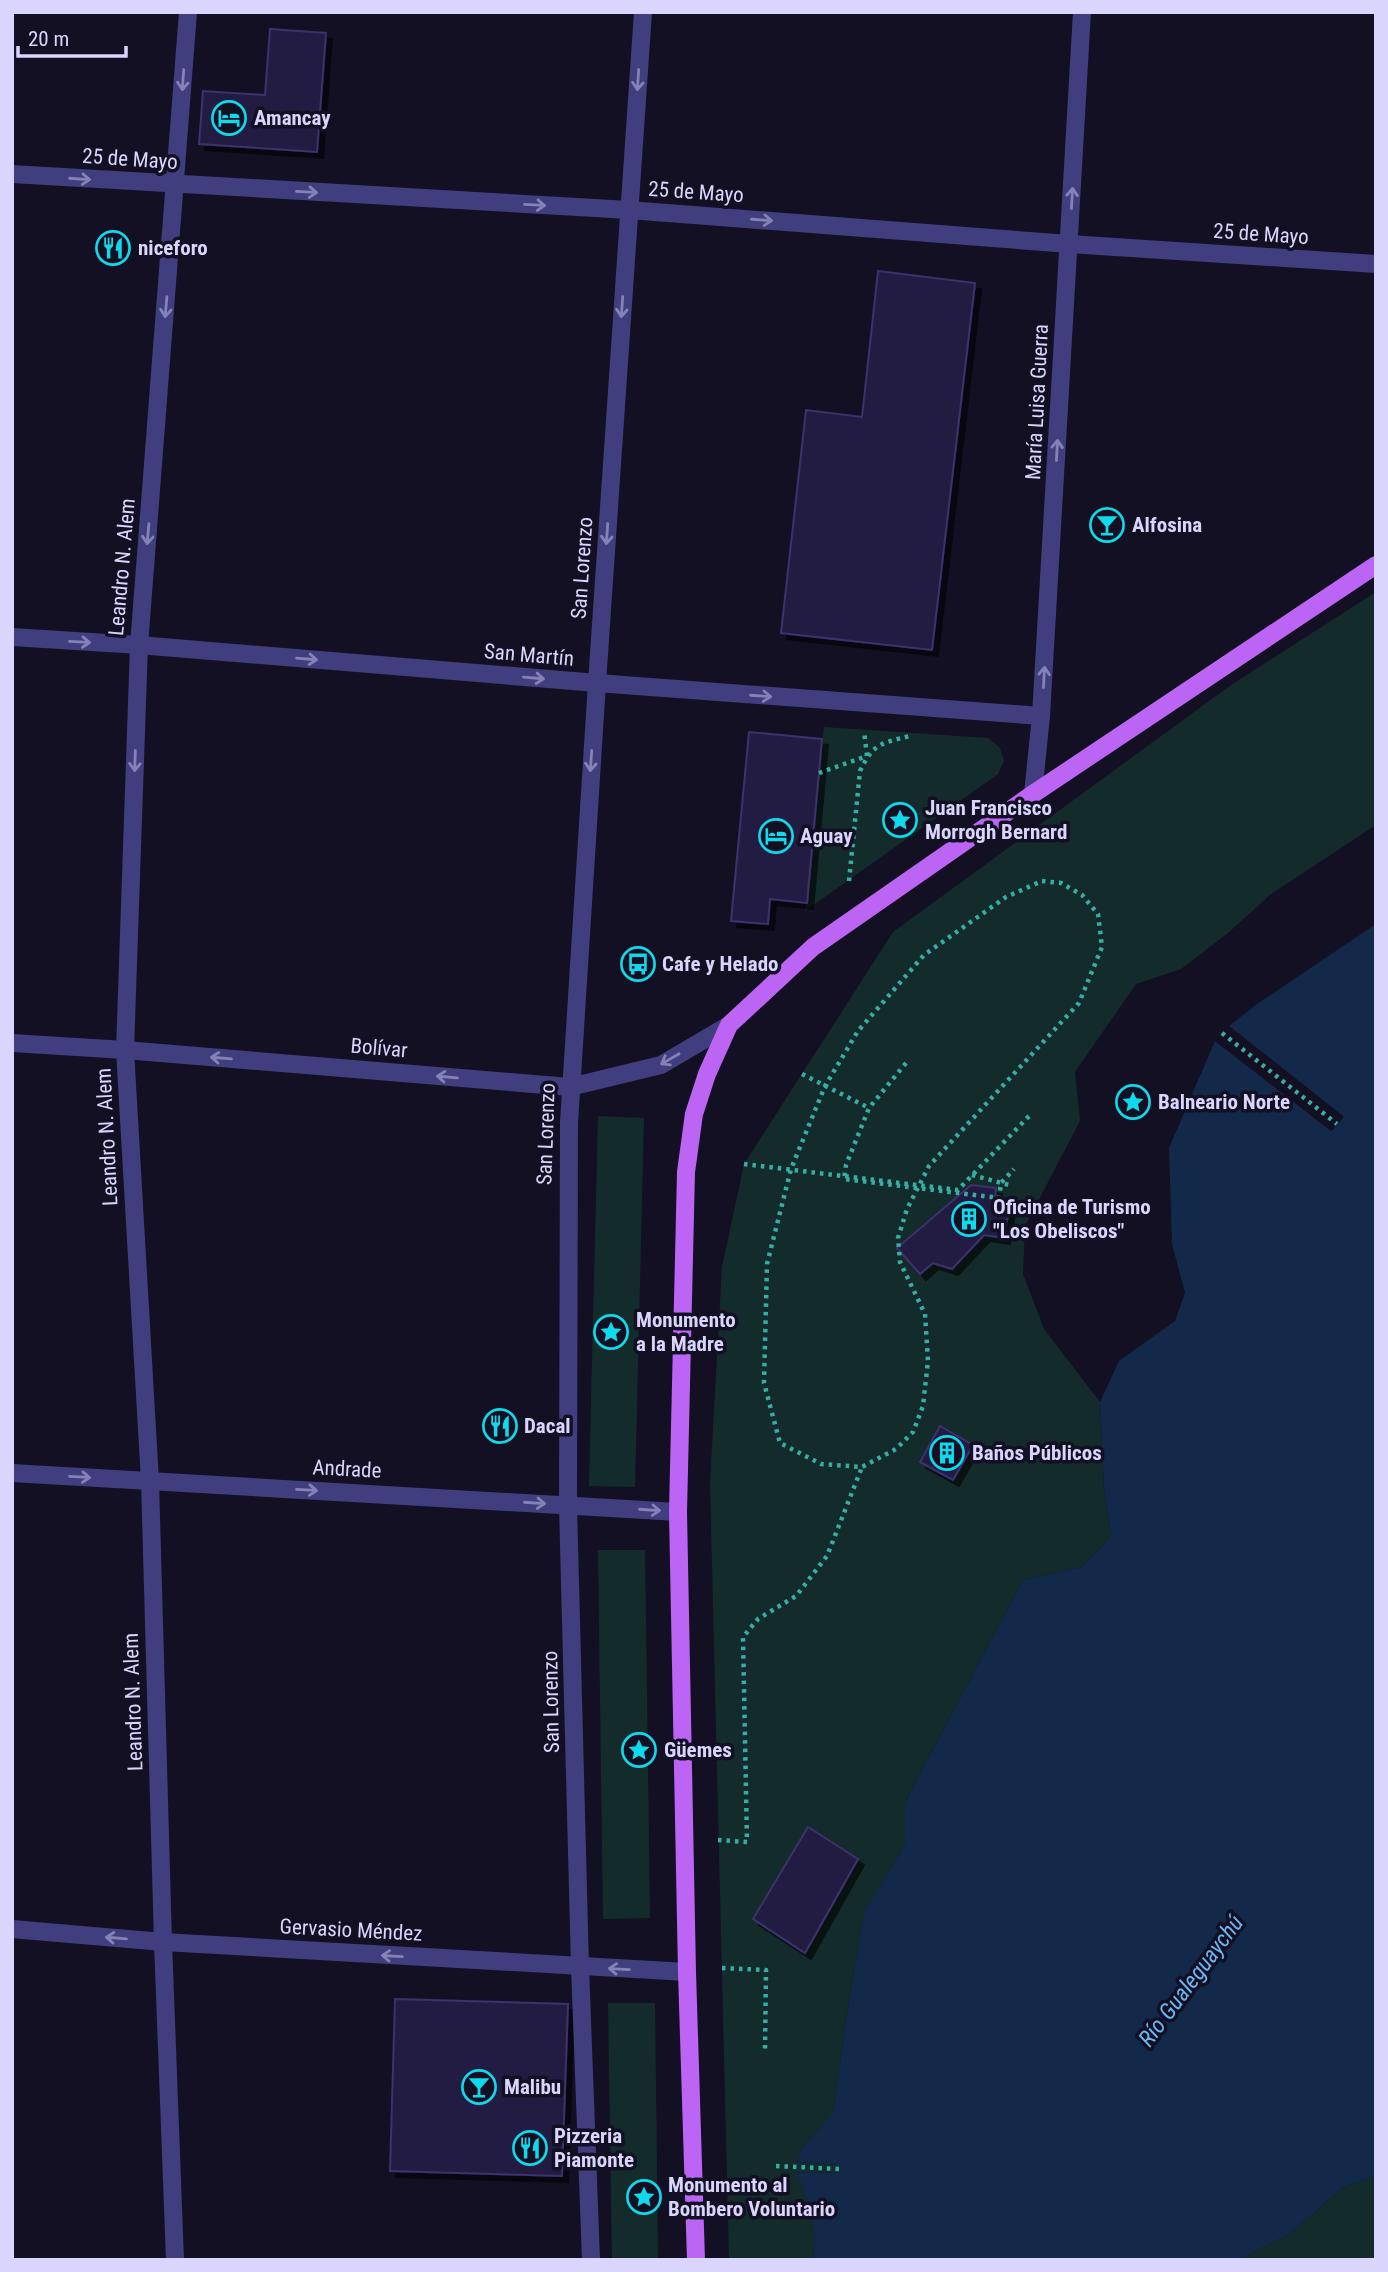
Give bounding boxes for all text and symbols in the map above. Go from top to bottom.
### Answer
scale bar [18,14,126,58]
text: 20 m [28,27,69,51]
one-way arrow [176,69,189,91]
one-way arrow [631,69,644,91]
hotel icon: Amancay [210,99,248,137]
place label: Amancay [254,106,331,130]
street label: 25 de Mayo [82,144,178,174]
one-way arrow [69,172,92,185]
street label: 25 de Mayo [648,177,744,207]
one-way arrow [296,186,318,199]
one-way arrow [1065,187,1078,210]
one-way arrow [523,198,546,211]
one-way arrow [750,214,772,227]
street label: 25 de Mayo [1213,219,1309,249]
restaurant icon: niceforo [94,229,132,267]
place label: niceforo [138,236,208,260]
one-way arrow [159,295,172,318]
one-way arrow [615,295,628,318]
street label: María Luisa Guerra [1021,324,1053,480]
one-way arrow [1051,439,1064,462]
street label: Leandro N. Alem [104,497,140,637]
bar icon: Alfosina [1088,506,1126,544]
place label: Alfosina [1132,513,1202,537]
street label: San Lorenzo [566,516,598,620]
one-way arrow [141,522,154,545]
one-way arrow [600,522,613,545]
one-way arrow [69,635,92,648]
street label: San Martín [483,639,575,671]
one-way arrow [295,653,318,666]
one-way arrow [1037,666,1050,689]
one-way arrow [522,672,545,685]
one-way arrow [749,690,771,703]
one-way arrow [128,749,141,772]
one-way arrow [585,749,598,772]
place label: Juan Francisco Morrogh Bernard [925,796,1067,844]
place icon: Juan Francisco Morrogh Bernard [881,801,919,839]
hotel icon: Aguay [757,817,795,855]
place label: Aguay [800,824,853,848]
bus stop icon: Cafe y Helado [619,945,657,983]
place label: Cafe y Helado [662,952,779,976]
street label: Bolívar [350,1034,408,1062]
one-way arrow [210,1051,232,1064]
one-way arrow [660,1053,680,1067]
street label: Leandro N. Alem [91,1067,123,1207]
one-way arrow [436,1070,459,1083]
street label: San Lorenzo [532,1082,560,1186]
place icon: Balneario Norte [1114,1083,1152,1121]
place label: Balneario Norte [1158,1090,1290,1114]
place label: Oficina de Turismo "Los Obeliscos" [993,1195,1151,1243]
building icon: Oficina de Turismo "Los Obeliscos" [950,1200,988,1238]
place label: Monumento a la Madre [636,1308,736,1356]
place icon: Monumento a la Madre [592,1313,630,1351]
restaurant icon: Dacal [481,1407,519,1445]
place label: Dacal [524,1414,571,1438]
building icon: Baños Públicos [928,1434,966,1472]
place label: Baños Públicos [972,1441,1102,1465]
street label: Andrade [312,1455,382,1483]
one-way arrow [69,1470,92,1483]
one-way arrow [296,1484,318,1497]
one-way arrow [523,1497,546,1510]
one-way arrow [638,1504,661,1517]
street label: Leandro N. Alem [119,1633,147,1771]
street label: San Lorenzo [538,1651,564,1753]
place icon: Güemes [620,1731,658,1769]
place label: Güemes [664,1738,732,1762]
water label: Río Gualeguaychú [1133,1910,1249,2052]
street label: Gervasio Méndez [279,1914,423,1946]
one-way arrow [105,1931,128,1944]
one-way arrow [381,1949,404,1962]
one-way arrow [608,1962,631,1975]
bar icon: Malibu [460,2068,498,2106]
place label: Malibu [504,2075,561,2099]
place label: Pizzeria Piamonte [554,2124,634,2172]
restaurant icon: Pizzeria Piamonte [511,2129,549,2167]
place label: Monumento al Bombero Voluntario [668,2173,835,2221]
place icon: Monumento al Bombero Voluntario [625,2178,663,2216]

